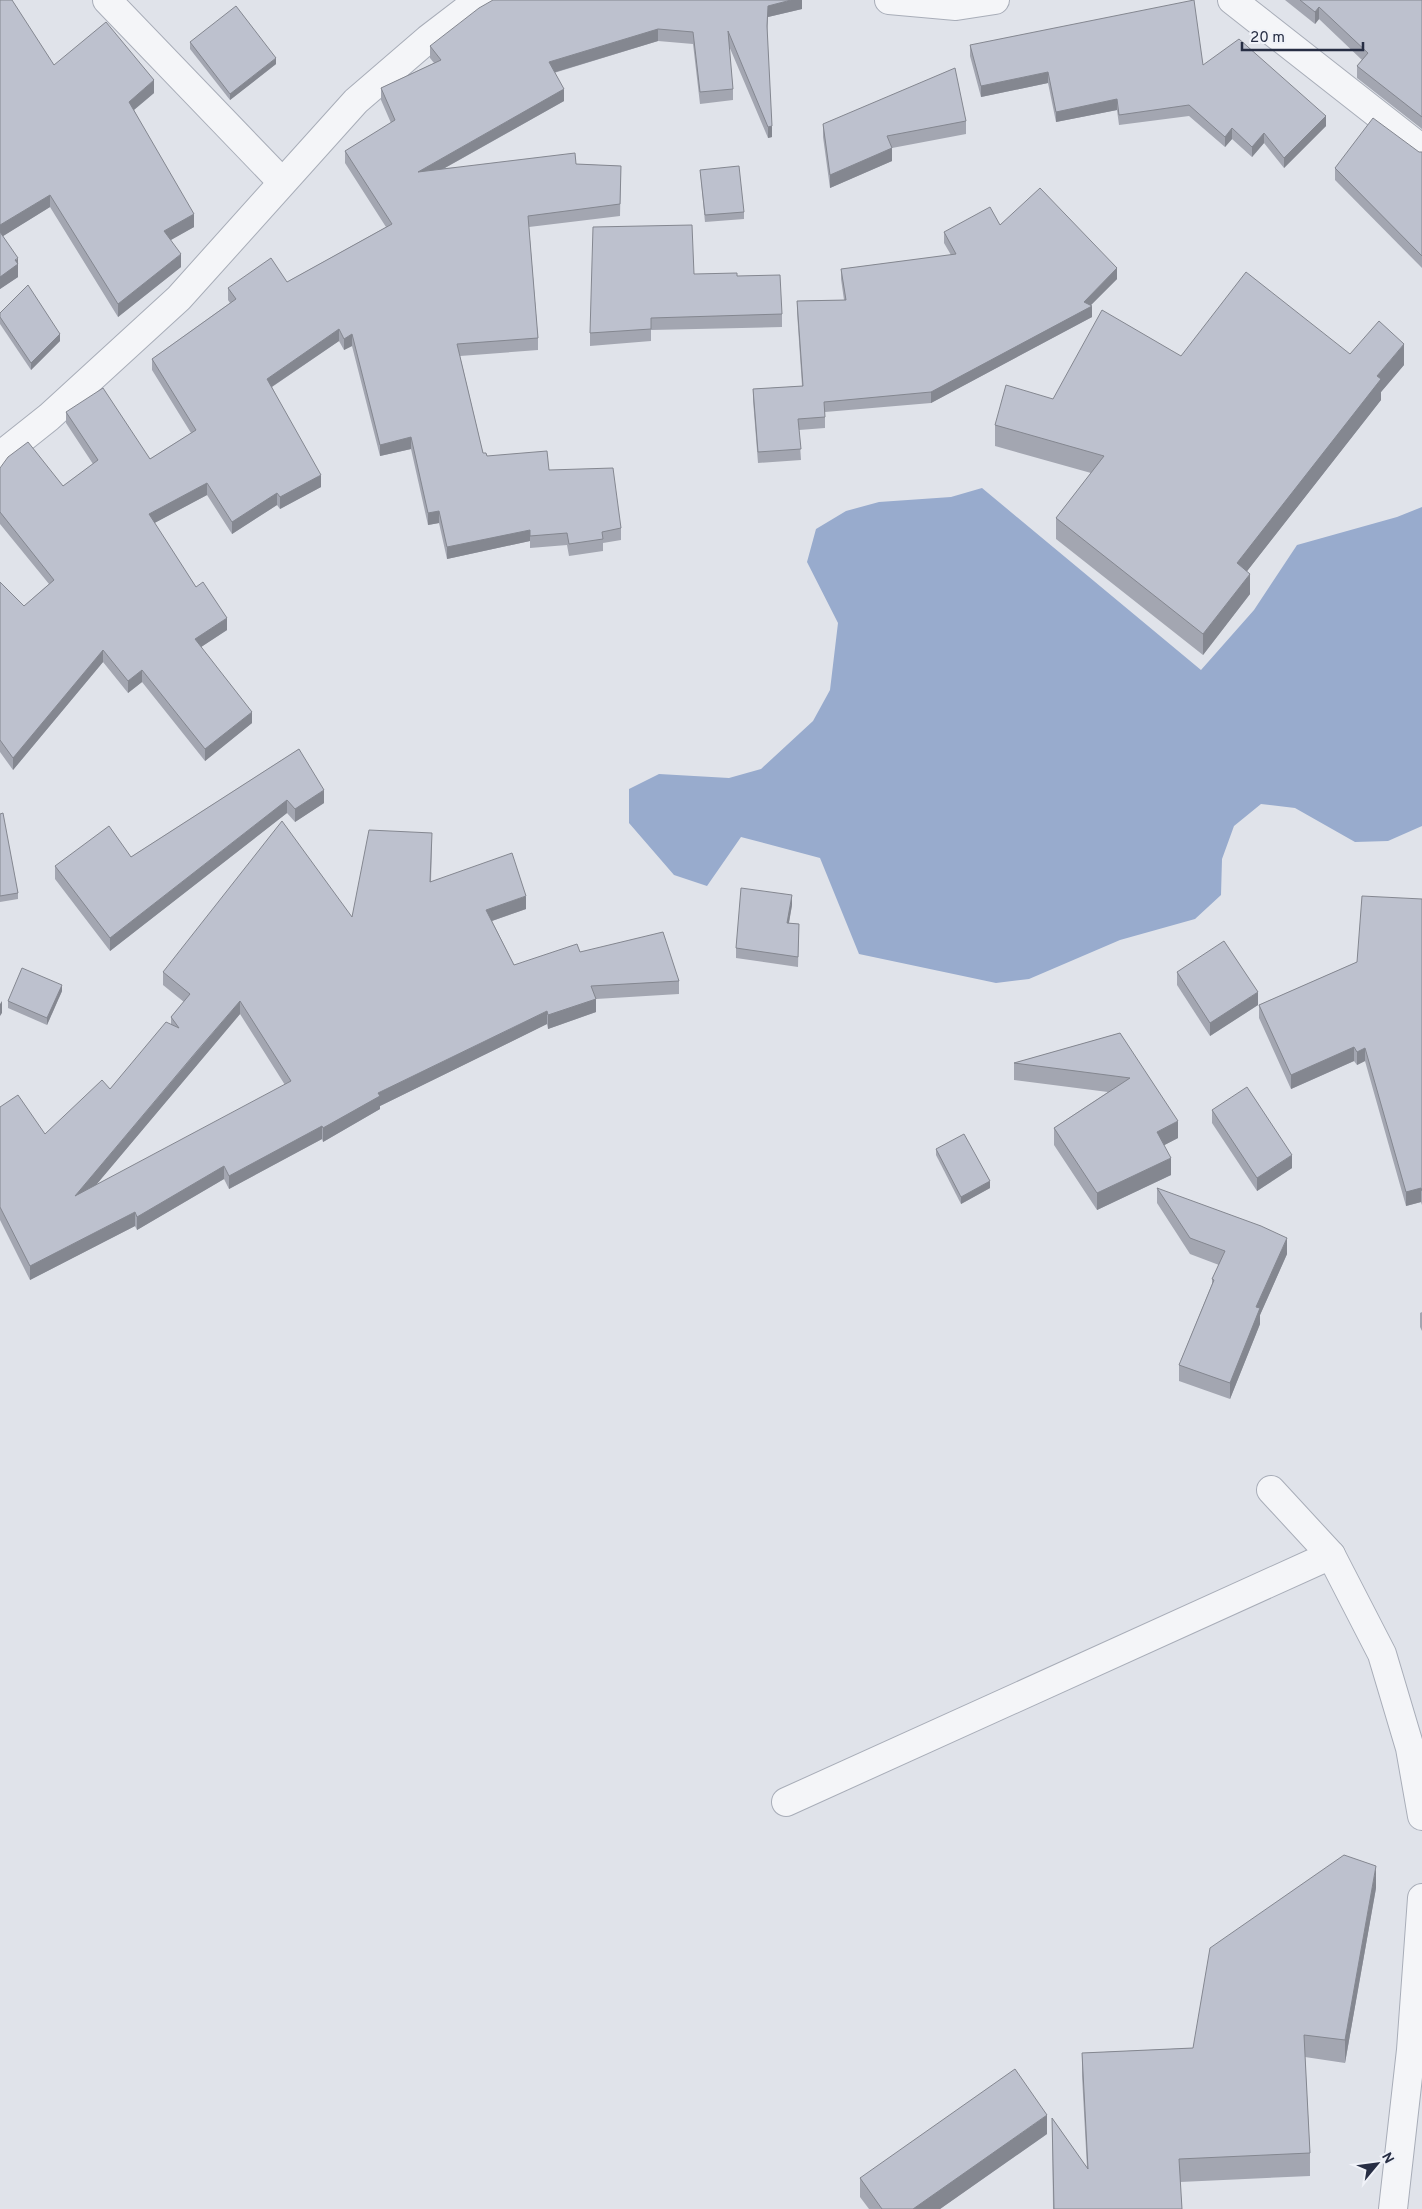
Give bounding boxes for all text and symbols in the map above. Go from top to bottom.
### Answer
scale bar [1242,20,1363,52]
text: 20 m [1250,29,1285,48]
north arrow [1352,2139,1402,2189]
text: N [1377,2150,1397,2167]

